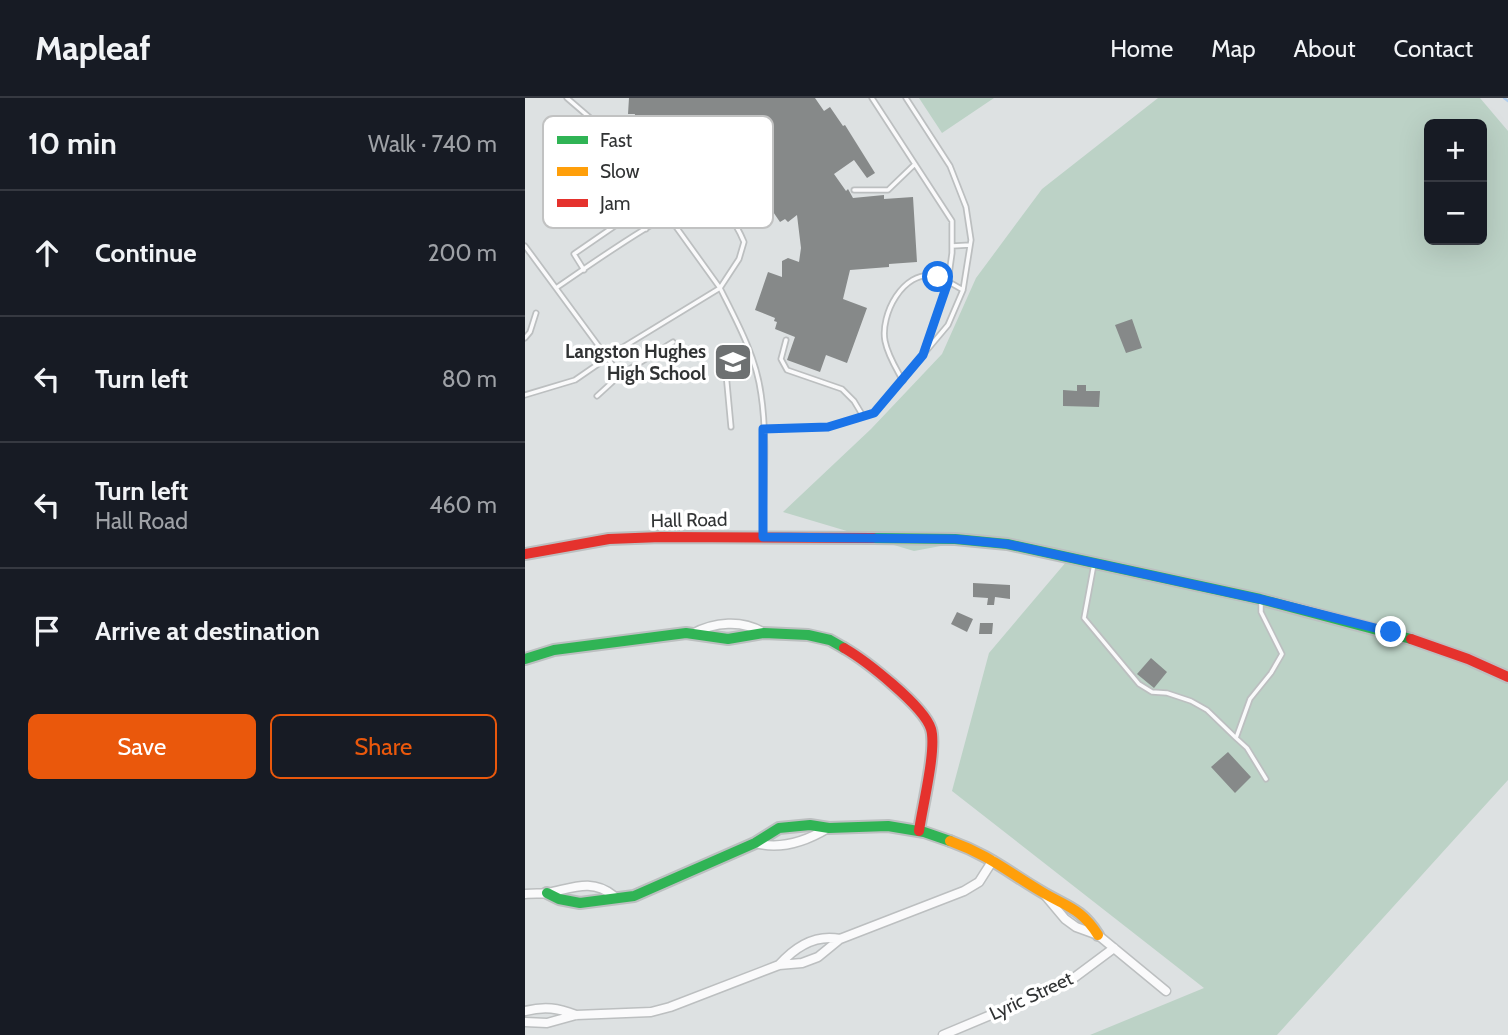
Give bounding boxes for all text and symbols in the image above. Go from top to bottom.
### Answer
text: Mapleaf [35,28,151,68]
text: Home [1110,34,1173,63]
text: Map [1211,34,1256,63]
text: About [1294,34,1356,63]
text: Contact [1394,34,1473,63]
legend [543,116,773,228]
map controls [1424,119,1487,245]
button: + [1424,119,1487,182]
text: 10 min [28,125,117,162]
text: Fast [600,129,633,152]
text: Walk · 740 m [368,130,497,158]
text: Slow [600,160,640,183]
button: − [1424,182,1487,245]
text: Jam [599,192,630,215]
icon: ahead [28,234,66,272]
text: Continue [95,237,197,269]
text: 200 m [427,239,497,267]
route start [922,261,953,292]
place label: Langston Hughes High School [565,340,706,385]
school or university icon: Langston Hughes High School [712,341,754,383]
icon: left [28,360,66,398]
text: Turn left [95,363,188,395]
text: 80 m [442,365,497,393]
text: Turn left [95,475,188,507]
icon: left [28,486,66,524]
text: 460 m [429,491,497,519]
text: Hall Road [95,507,188,535]
street label: Hall Road [650,508,728,532]
icon: arrive [28,612,66,650]
text: Arrive at destination [95,615,320,647]
route end [1375,616,1406,647]
button: Save [28,714,256,779]
button: Share [270,714,497,779]
street label: Lyric Street [986,966,1077,1025]

